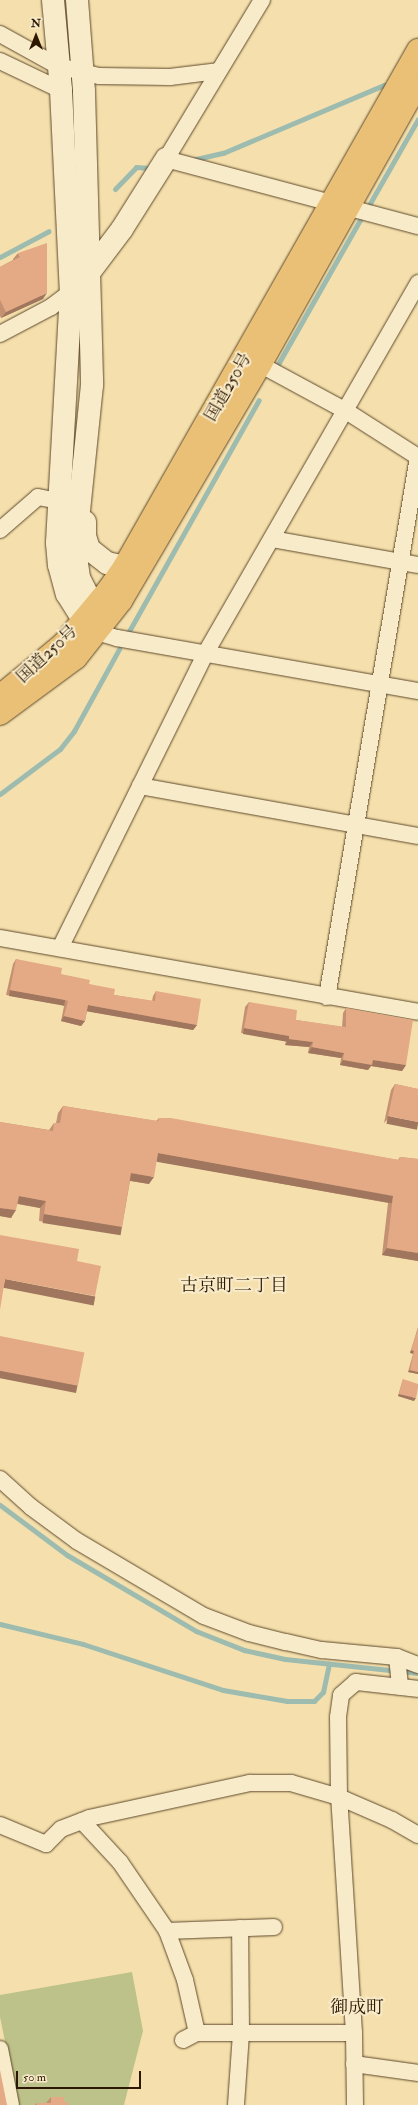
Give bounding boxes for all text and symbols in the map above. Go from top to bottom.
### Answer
north arrow [16,16,56,56]
text: N [31,17,41,30]
street label: 国道250号 [200,349,256,425]
street label: 国道250号 [12,621,82,687]
district label: 古京町二丁目 [180,1275,288,1297]
district label: 御成町 [330,1997,384,2019]
scale bar [18,2063,143,2089]
text: 50 m [23,2070,46,2085]

